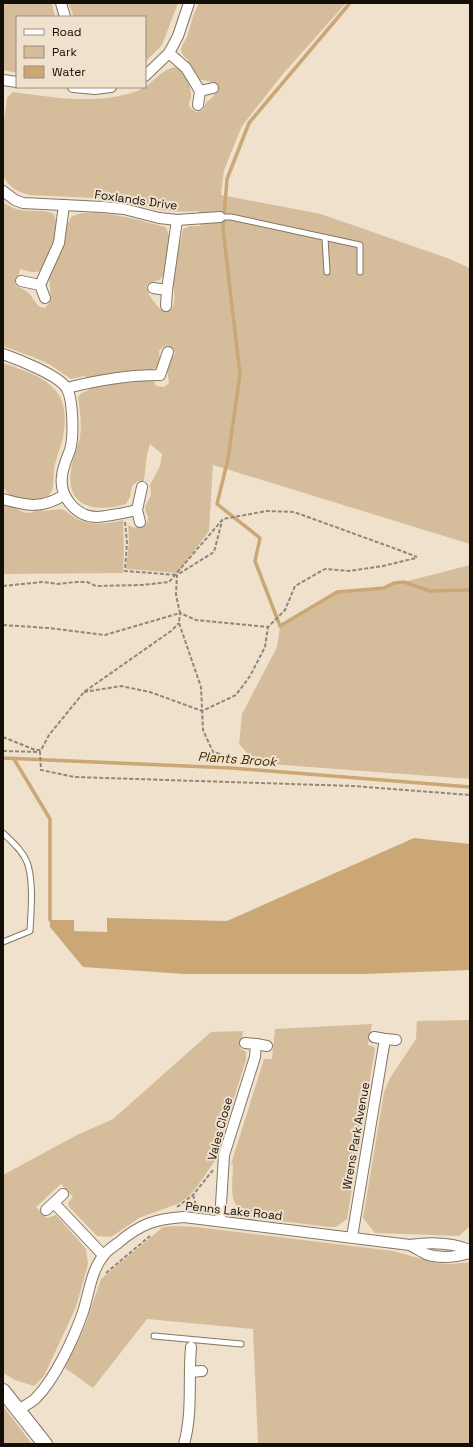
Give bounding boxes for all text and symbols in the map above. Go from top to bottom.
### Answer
legend [16,16,146,88]
text: Road [52,24,81,40]
text: Park [52,44,77,60]
text: Water [52,64,86,80]
street label: Foxlands Drive [93,186,179,214]
water label: Plants Brook [197,748,279,770]
street label: Wrens Park Avenue [339,1081,373,1191]
street label: Vales Close [204,1096,236,1162]
street label: Penns Lake Road [185,1198,283,1224]

